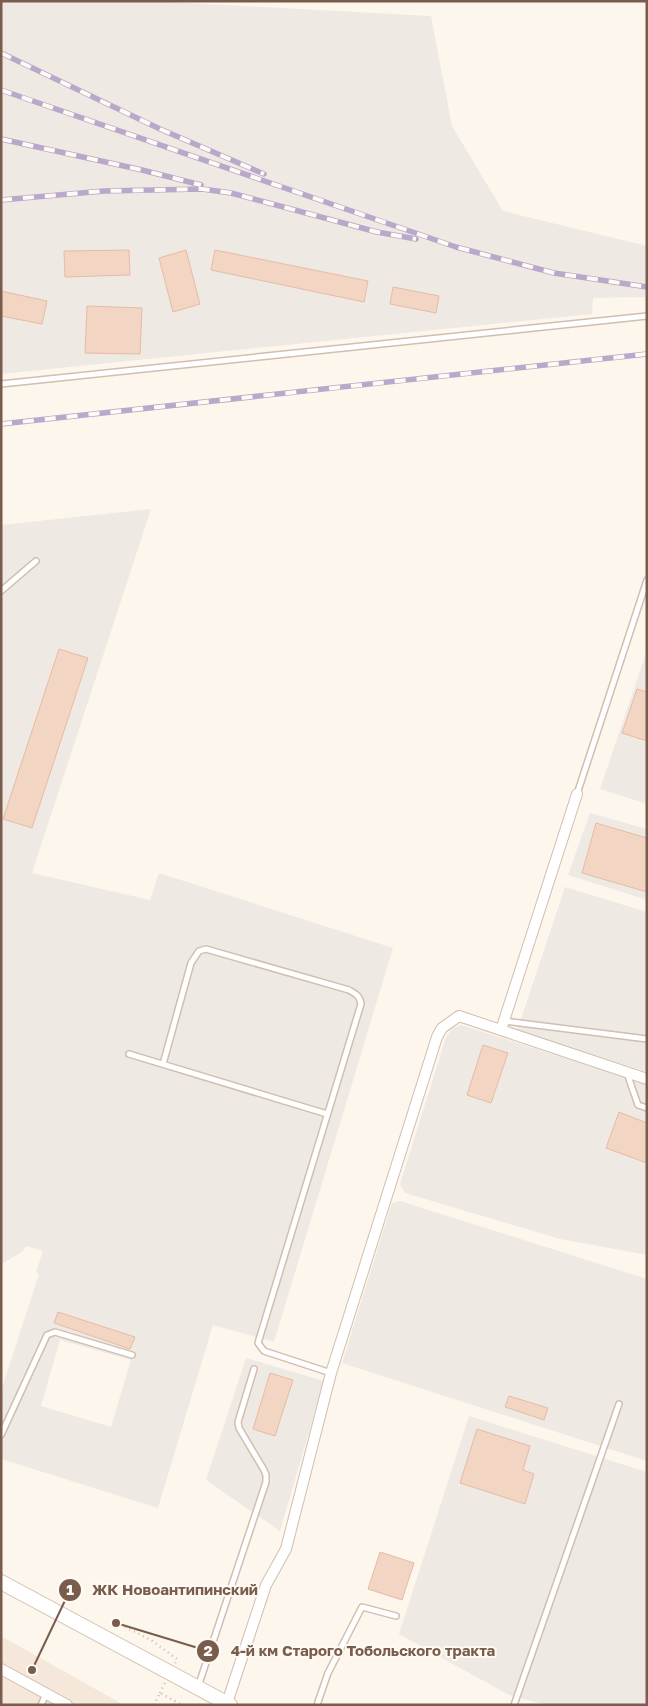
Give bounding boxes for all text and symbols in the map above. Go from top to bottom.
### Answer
callout: ЖК Новоантипинский [57,1575,268,1605]
text: 1 [66,1580,74,1598]
text: ЖК Новоантипинский [92,1580,258,1598]
callout: 4-й км Старого Тобольского тракта [195,1636,505,1666]
text: 2 [203,1641,213,1659]
text: 4-й км Старого Тобольского тракта [231,1641,496,1659]

